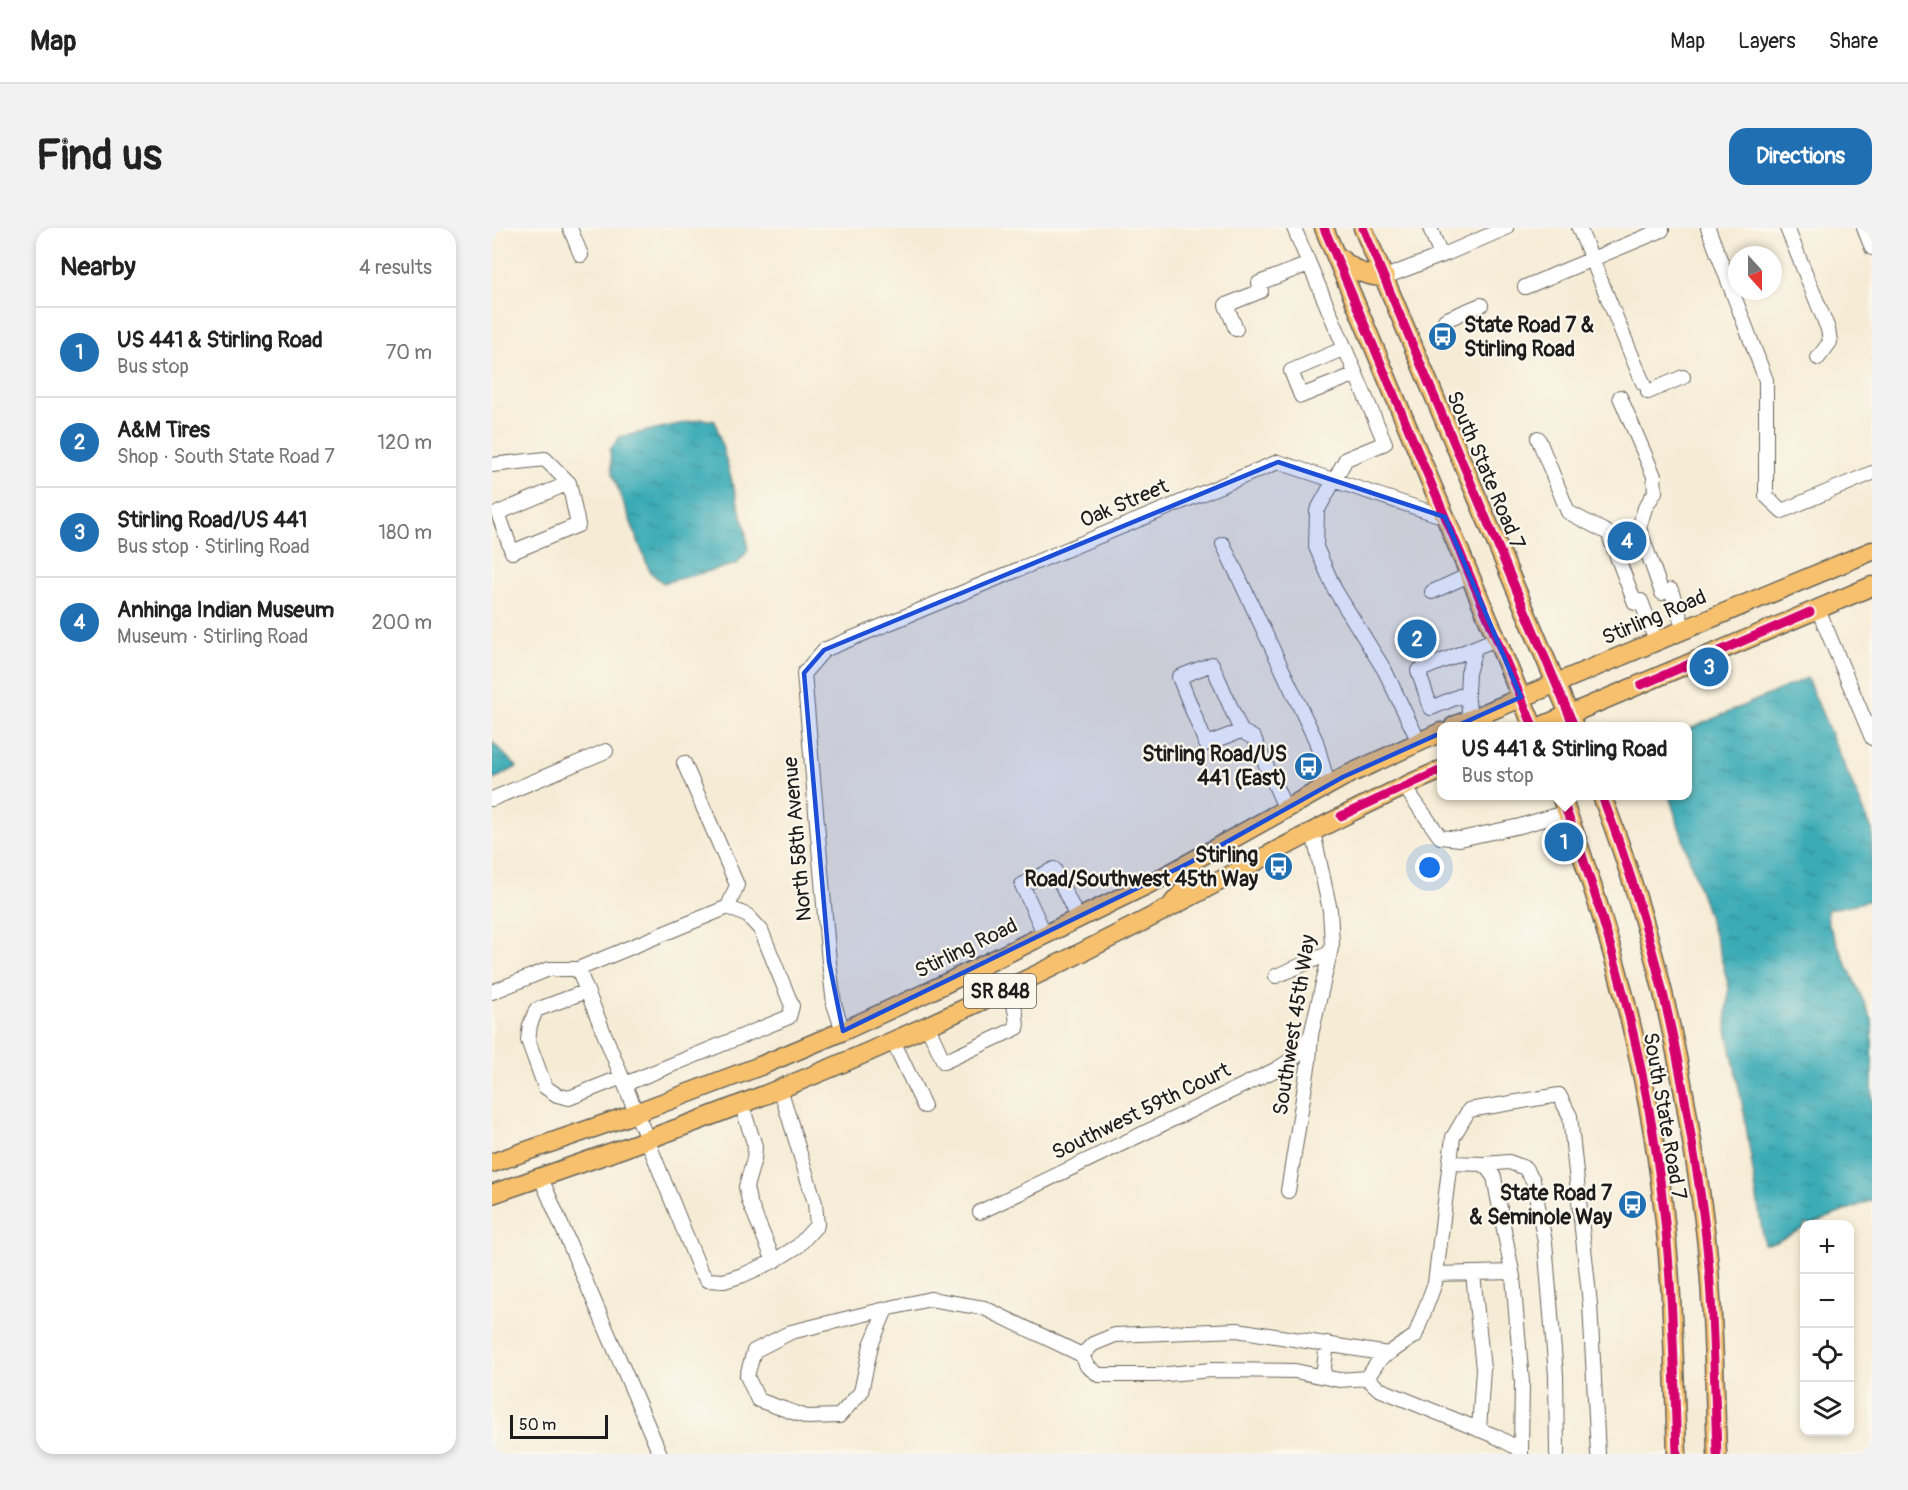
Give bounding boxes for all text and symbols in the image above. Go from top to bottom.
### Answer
text: Map [30,24,76,59]
text: Map [1670,28,1705,55]
text: Layers [1738,28,1796,55]
text: Share [1829,28,1878,55]
button: Directions [1729,128,1872,185]
text: Find us [36,130,162,182]
north arrow [1728,246,1782,300]
text: Nearby [60,251,136,283]
text: 4 results [359,255,432,280]
place label: State Road 7 & Stirling Road [1464,312,1594,363]
bus stop icon: State Road 7 & Stirling Road [1427,321,1459,353]
text: US 441 & Stirling Road [117,326,323,354]
text: 1 [76,340,83,365]
text: 70 m [386,340,432,365]
text: Bus stop [117,354,189,379]
street label: South State Road 7 [1440,387,1531,553]
text: A&M Tires [117,416,210,444]
text: 2 [74,430,85,455]
text: 120 m [377,430,432,455]
text: Shop · South State Road 7 [117,444,335,469]
street label: Oak Street [1076,473,1173,534]
text: Stirling Road/US 441 [117,506,307,534]
pin: 4 [1608,518,1646,564]
text: 3 [74,520,85,545]
text: 180 m [378,520,432,545]
text: Bus stop · Stirling Road [117,534,310,559]
street label: Stirling Road [1598,583,1711,652]
text: Anhinga Indian Museum [117,596,334,624]
text: 4 [74,610,85,635]
text: 200 m [371,610,432,635]
pin: 2 [1398,616,1436,662]
text: Museum · Stirling Road [117,624,308,649]
pin: 3 [1690,644,1728,690]
popup [1437,722,1692,800]
text: US 441 & Stirling Road [1462,735,1667,763]
place label: Stirling Road/US 441 (East) [1142,741,1287,792]
bus stop icon: Stirling Road/US 441 (East) [1292,750,1324,782]
street label: North 58th Avenue [777,755,818,922]
text: Bus stop [1462,763,1534,788]
pin: 1 [1544,820,1584,864]
place label: Stirling Road/Southwest 45th Way [1025,842,1258,893]
bus stop icon: Stirling Road/Southwest 45th Way [1263,851,1295,883]
your location [1415,853,1444,882]
street label: Stirling Road [910,912,1022,985]
street label: Southwest 45th Way [1267,933,1322,1117]
road number: SR 848 [964,974,1036,1008]
street label: South State Road 7 [1637,1030,1693,1202]
street label: Southwest 59th Court [1048,1056,1235,1166]
place label: State Road 7 & Seminole Way [1470,1180,1613,1231]
bus stop icon: State Road 7 & Seminole Way [1617,1189,1649,1221]
map controls [1800,1220,1854,1436]
button: + [1800,1220,1854,1274]
button: − [1800,1274,1854,1328]
button: locate [1800,1328,1854,1382]
button: layers [1800,1382,1854,1436]
scale bar [510,1412,608,1440]
text: 50 m [519,1415,556,1435]

